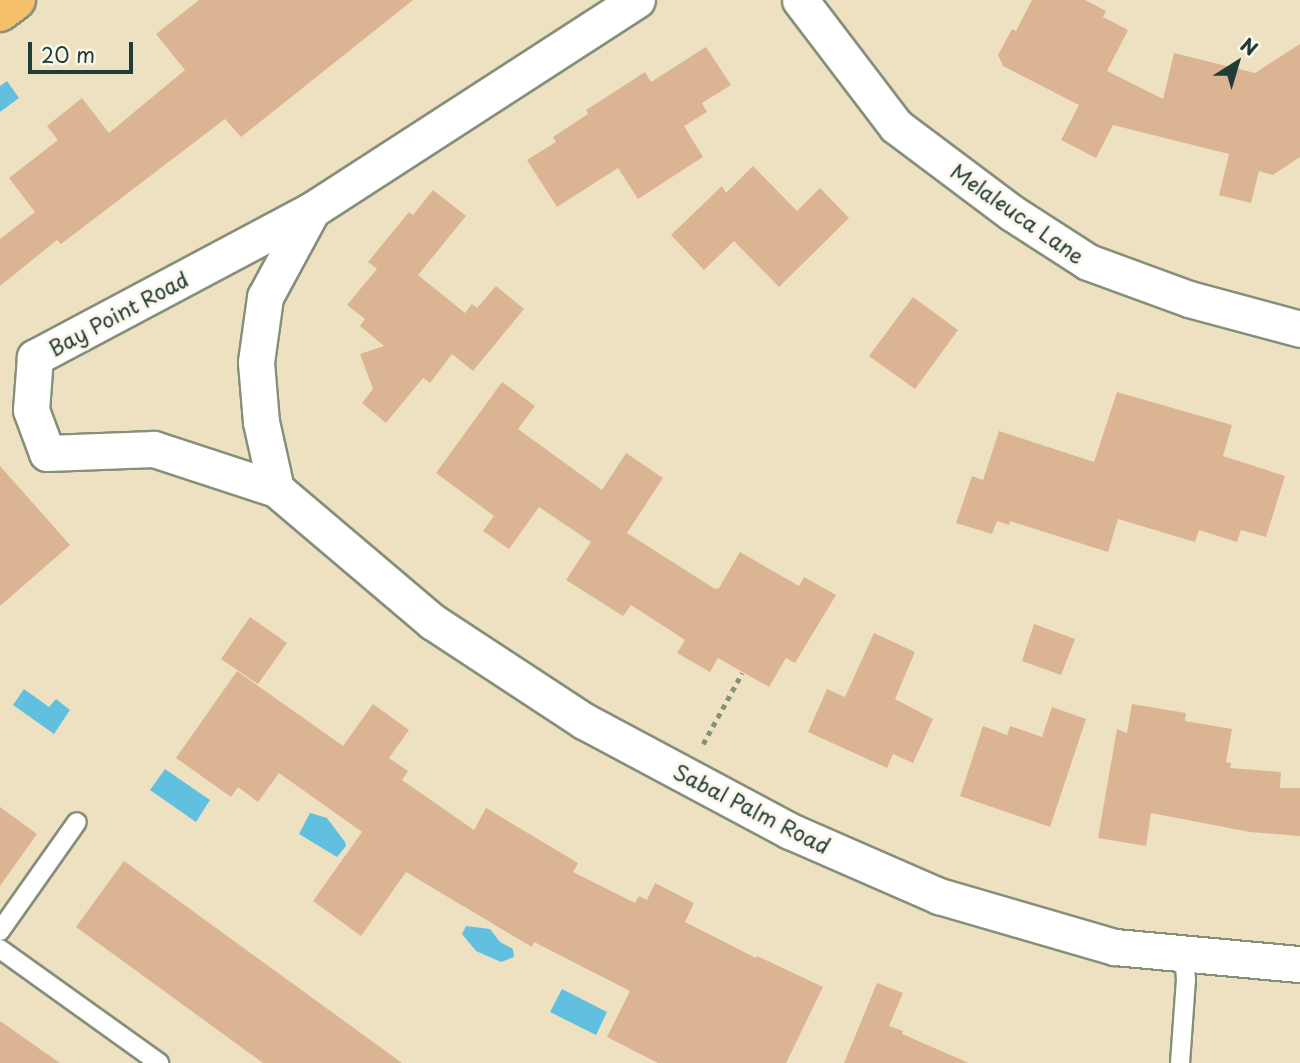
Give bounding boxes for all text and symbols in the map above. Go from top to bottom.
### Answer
scale bar [32,28,136,72]
north arrow [1202,28,1272,98]
text: N [1235,31,1264,62]
text: 20 m [41,38,95,70]
street label: Melaleuca Lane [947,158,1089,268]
street label: Bay Point Road [44,266,192,360]
street label: Sabal Palm Road [670,758,834,858]

